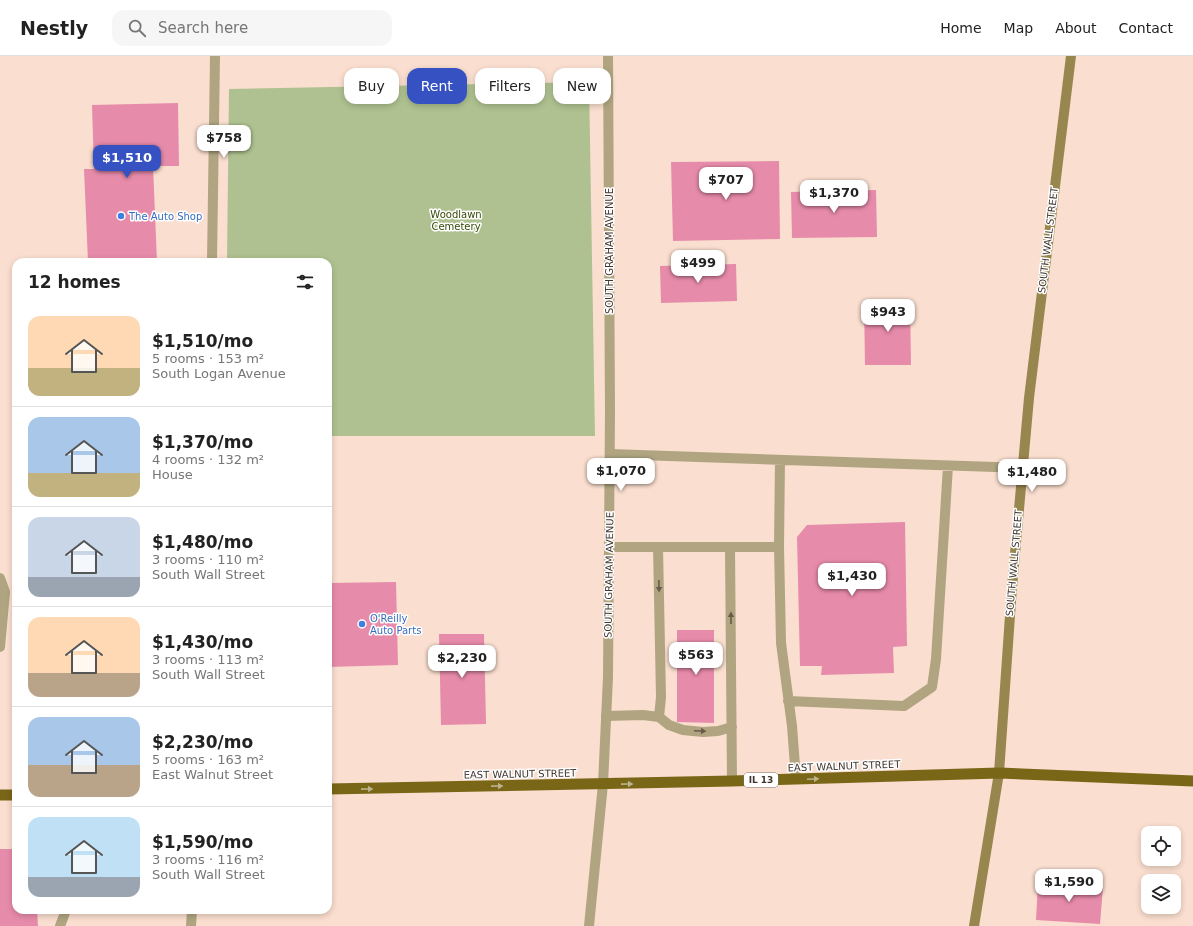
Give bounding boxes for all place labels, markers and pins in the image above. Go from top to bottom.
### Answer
pin: $758 [200,125,248,159]
pin: $1,510 [94,145,160,179]
pin: $707 [702,167,750,201]
pin: $1,370 [801,180,867,214]
marker: The Auto Shop [116,211,126,221]
place label: The Auto Shop [128,211,202,222]
pin: $499 [674,250,722,284]
pin: $943 [864,299,912,333]
pin: $1,070 [588,458,654,492]
pin: $1,480 [999,459,1065,493]
pin: $1,430 [819,563,885,597]
place label: O'Reilly Auto Parts [370,613,421,636]
marker: O'Reilly Auto Parts [357,619,367,629]
pin: $563 [672,642,720,676]
pin: $2,230 [429,645,495,679]
pin: $1,590 [1036,869,1102,903]

